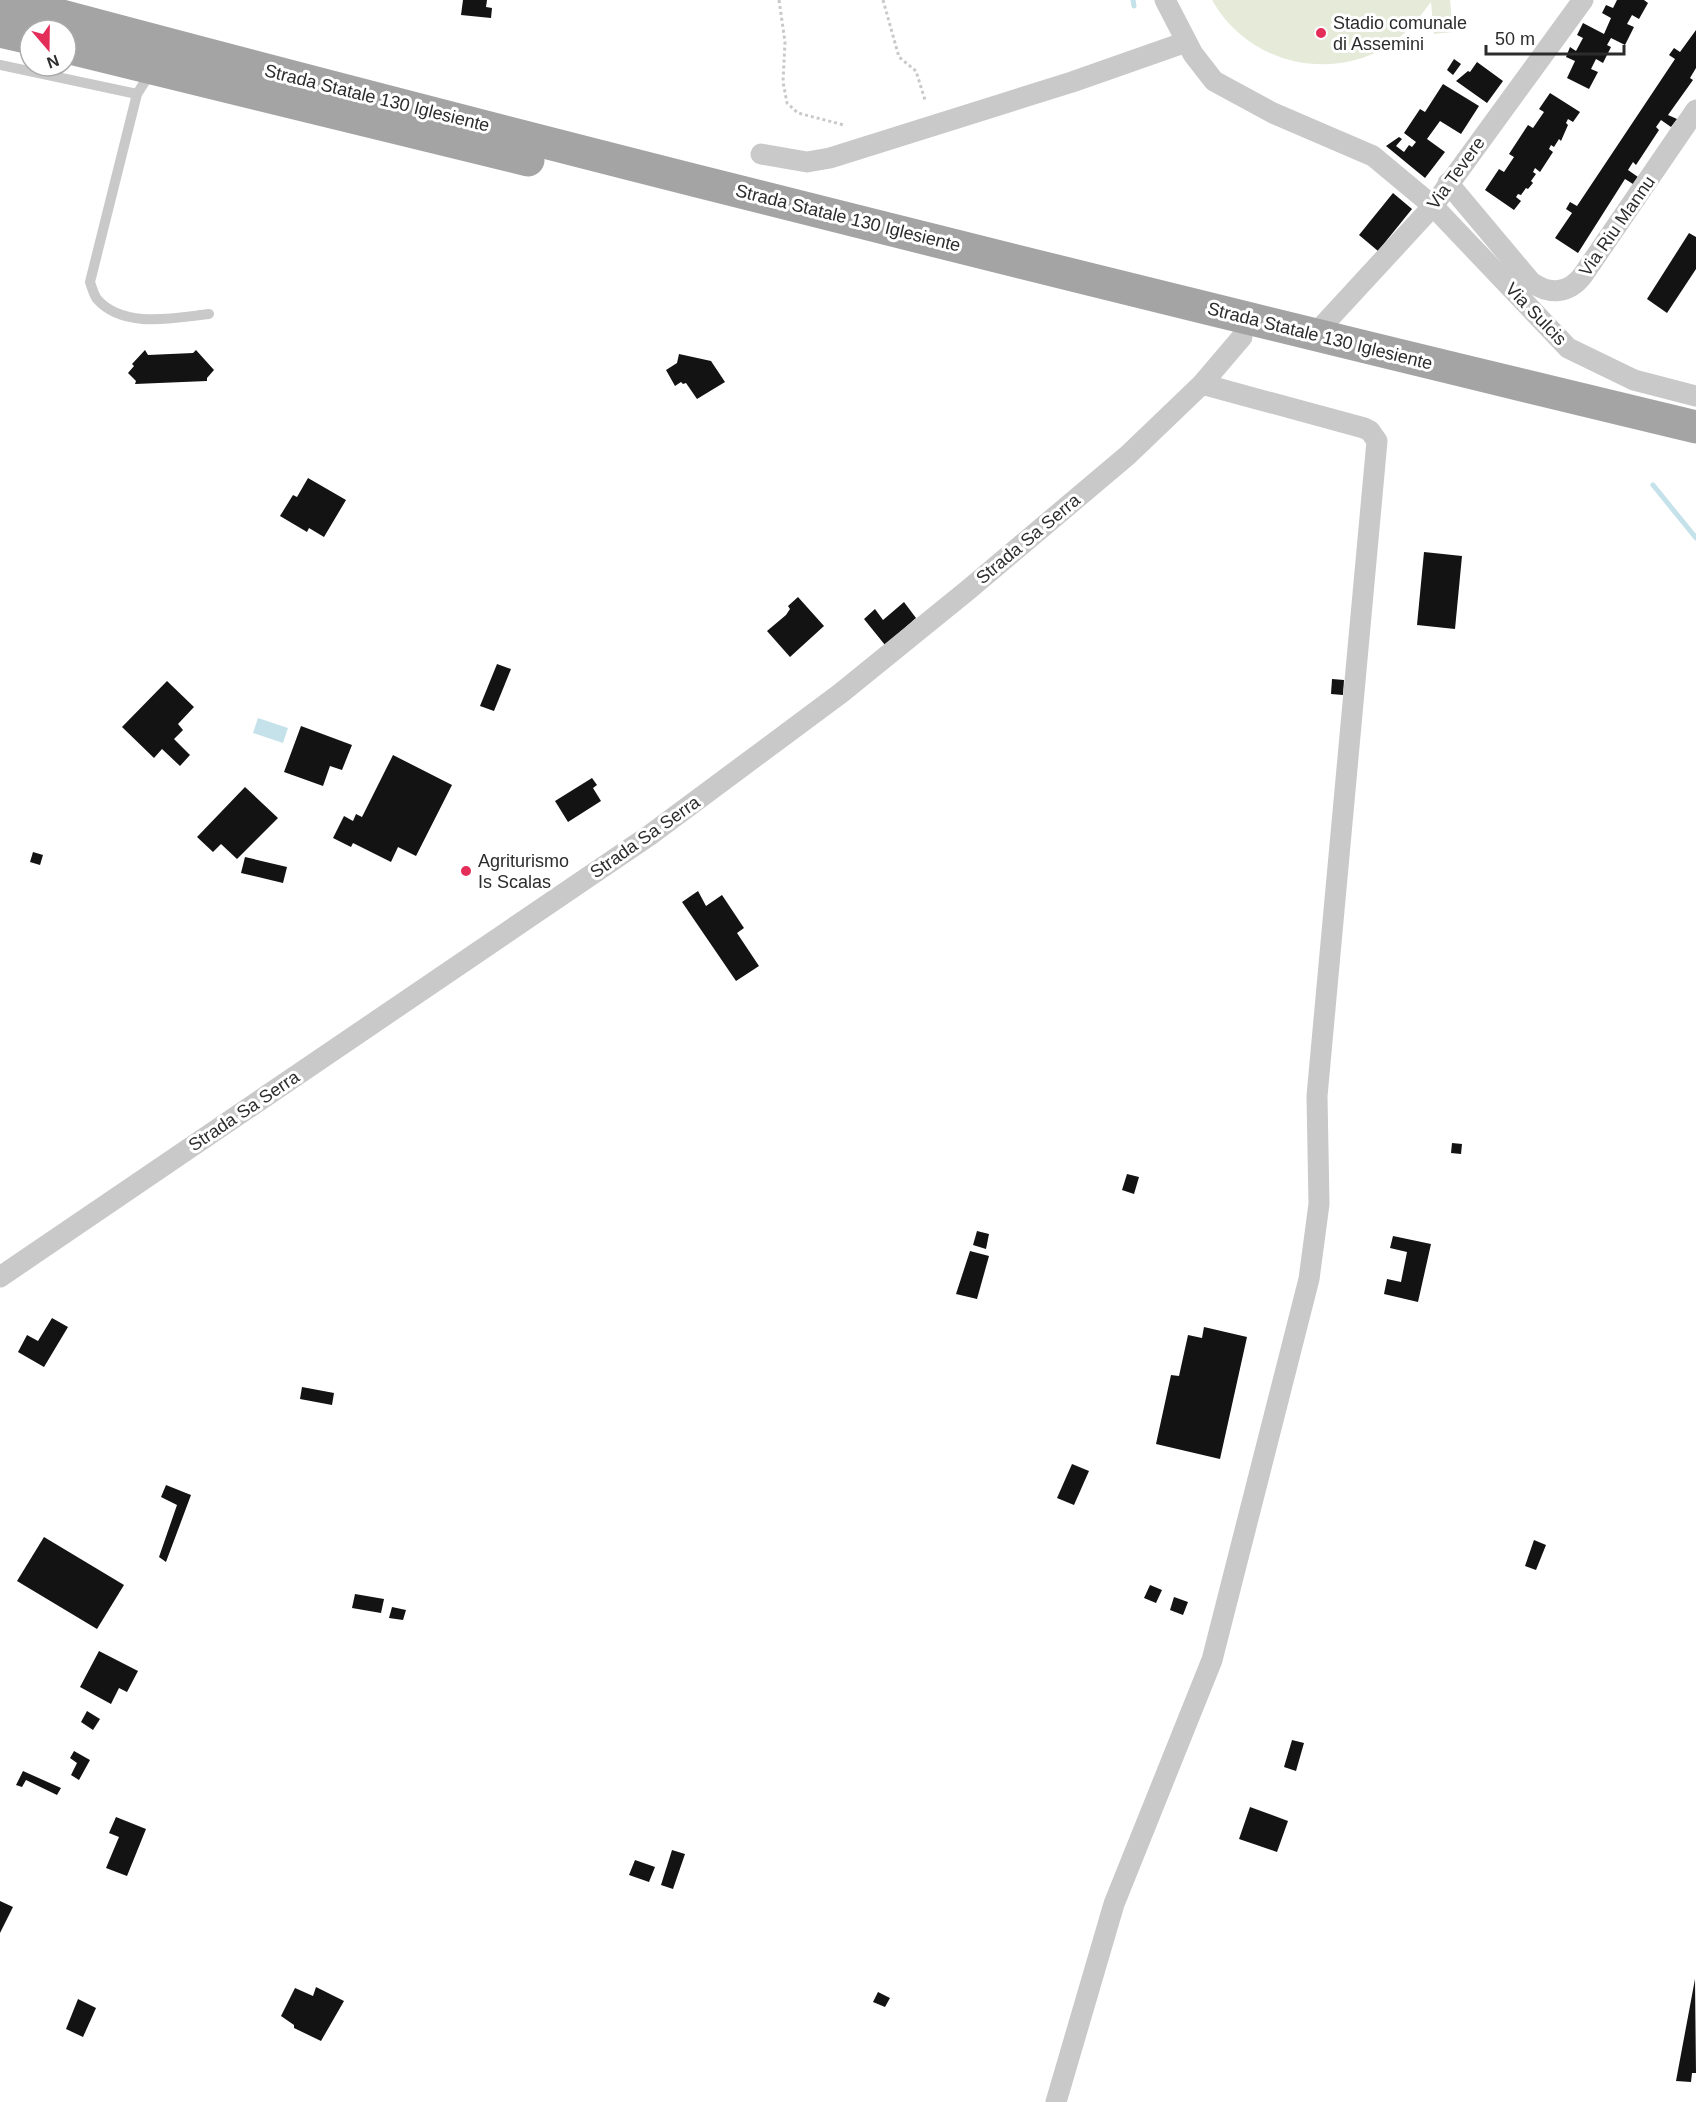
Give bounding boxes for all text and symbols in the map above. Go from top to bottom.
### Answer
place label: Stadio comunale di Assemini [1333,13,1467,54]
north arrow [18,18,78,78]
scale bar [1486,18,1624,56]
marker: Stadio comunale di Assemini [1314,26,1328,40]
text: 50 m [1495,29,1535,49]
text: N [45,52,61,72]
street label: Strada Statale 130 Iglesiente [262,60,492,136]
street label: Via Tevere [1423,133,1489,213]
street label: Via Riu Mannu [1575,172,1659,280]
street label: Strada Statale 130 Iglesiente [733,180,963,256]
street label: Via Sulcis [1501,279,1571,349]
street label: Strada Statale 130 Iglesiente [1205,298,1435,374]
street label: Strada Sa Serra [972,489,1085,588]
street label: Strada Sa Serra [586,791,704,882]
place label: Agriturismo Is Scalas [478,851,569,892]
marker: Agriturismo Is Scalas [459,864,473,878]
street label: Strada Sa Serra [185,1066,304,1155]

